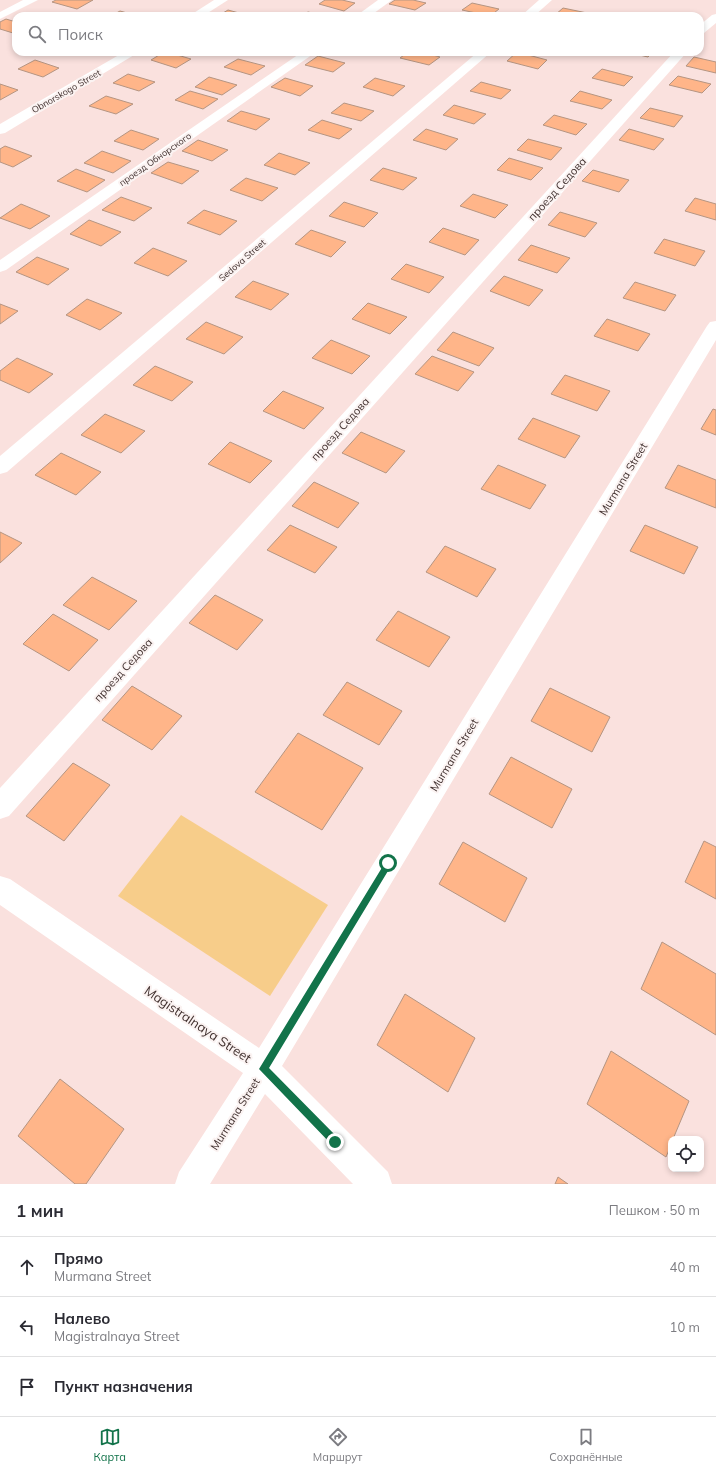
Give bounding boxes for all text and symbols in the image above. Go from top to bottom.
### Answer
search box [12,12,704,56]
icon: search [26,23,48,45]
text: Поиск [58,25,103,44]
street label: Obnorskogo Street [30,67,102,115]
street label: проезд Обнорского [117,130,193,188]
street label: проезд Седова [525,154,589,224]
street label: Sedova Street [216,237,268,283]
street label: проезд Седова [308,394,372,464]
street label: Murmana Street [596,440,650,518]
street label: проезд Седова [91,635,155,705]
street label: Murmana Street [427,716,481,794]
route start [379,854,397,872]
street label: Magistralnaya Street [141,982,255,1066]
street label: Murmana Street [207,1075,263,1153]
route end [326,1133,344,1151]
map controls [668,1136,704,1172]
button: locate [668,1136,704,1172]
text: 1 мин [16,1200,64,1221]
text: Пешком · 50 m [609,1202,700,1218]
text: Прямо [54,1249,103,1268]
icon: ahead [16,1256,38,1278]
text: 40 m [670,1259,700,1275]
text: Murmana Street [54,1268,151,1284]
text: Налево [54,1309,110,1328]
icon: left [16,1316,38,1338]
text: 10 m [670,1319,700,1335]
text: Magistralnaya Street [54,1328,180,1344]
icon: arrive [16,1376,38,1398]
text: Пункт назначения [54,1377,193,1396]
tab: Карта [93,1426,126,1464]
tab: Маршрут [313,1426,362,1464]
tab: Сохранённые [549,1426,623,1464]

